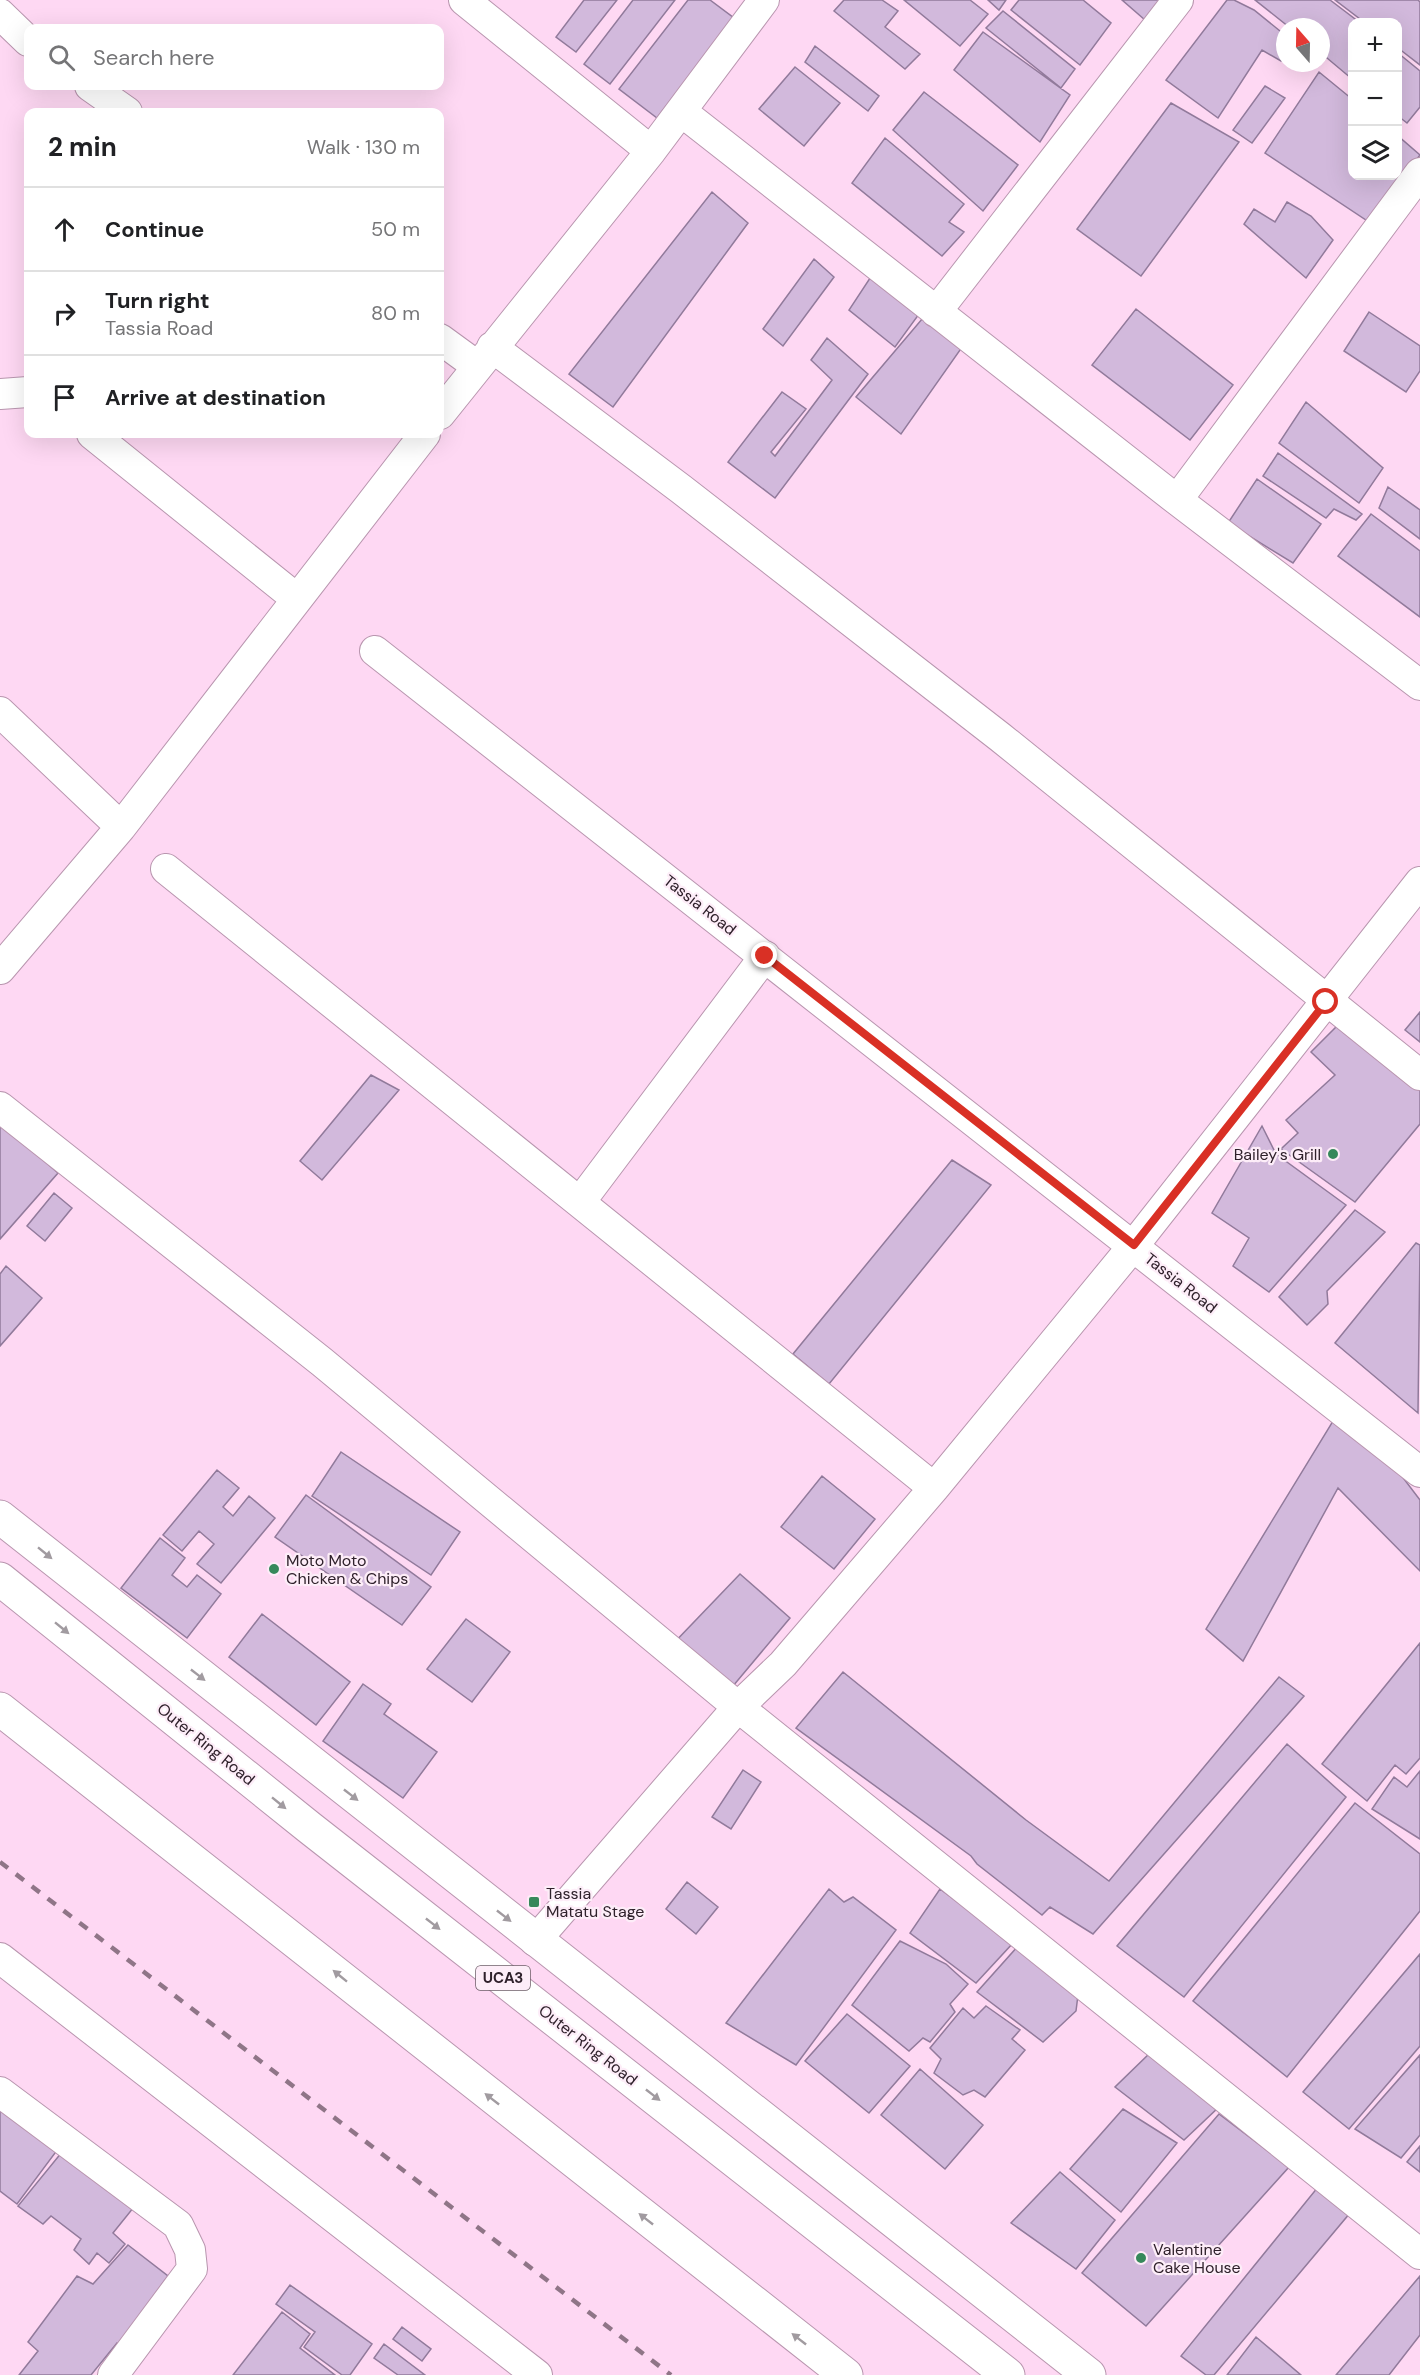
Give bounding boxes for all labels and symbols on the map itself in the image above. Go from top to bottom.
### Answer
north arrow [1276,18,1330,72]
street label: Tassia Road [659,870,741,940]
route end [751,942,777,968]
route start [1312,988,1338,1014]
place label: Bailey's Grill [1234,1144,1321,1165]
marker: Bailey's Grill [1326,1147,1340,1161]
street label: Tassia Road [1140,1248,1222,1318]
one-way arrow [38,1547,53,1559]
place label: Moto Moto Chicken & Chips [286,1550,408,1589]
marker: Moto Moto Chicken & Chips [267,1562,281,1576]
one-way arrow [54,1622,70,1635]
one-way arrow [190,1668,206,1681]
street label: Outer Ring Road [153,1698,259,1790]
one-way arrow [343,1789,359,1802]
one-way arrow [272,1797,287,1809]
place label: Tassia Matatu Stage [546,1883,644,1922]
marker: Tassia Matatu Stage [527,1895,541,1909]
one-way arrow [496,1910,512,1923]
one-way arrow [425,1917,441,1930]
road number: UCA3 [476,1966,530,1990]
one-way arrow [333,1971,348,1983]
street label: Outer Ring Road [534,2000,642,2090]
one-way arrow [645,2088,661,2101]
one-way arrow [484,2093,500,2105]
one-way arrow [638,2213,654,2225]
place label: Valentine Cake House [1153,2239,1241,2278]
marker: Valentine Cake House [1134,2251,1148,2265]
one-way arrow [792,2333,808,2345]

